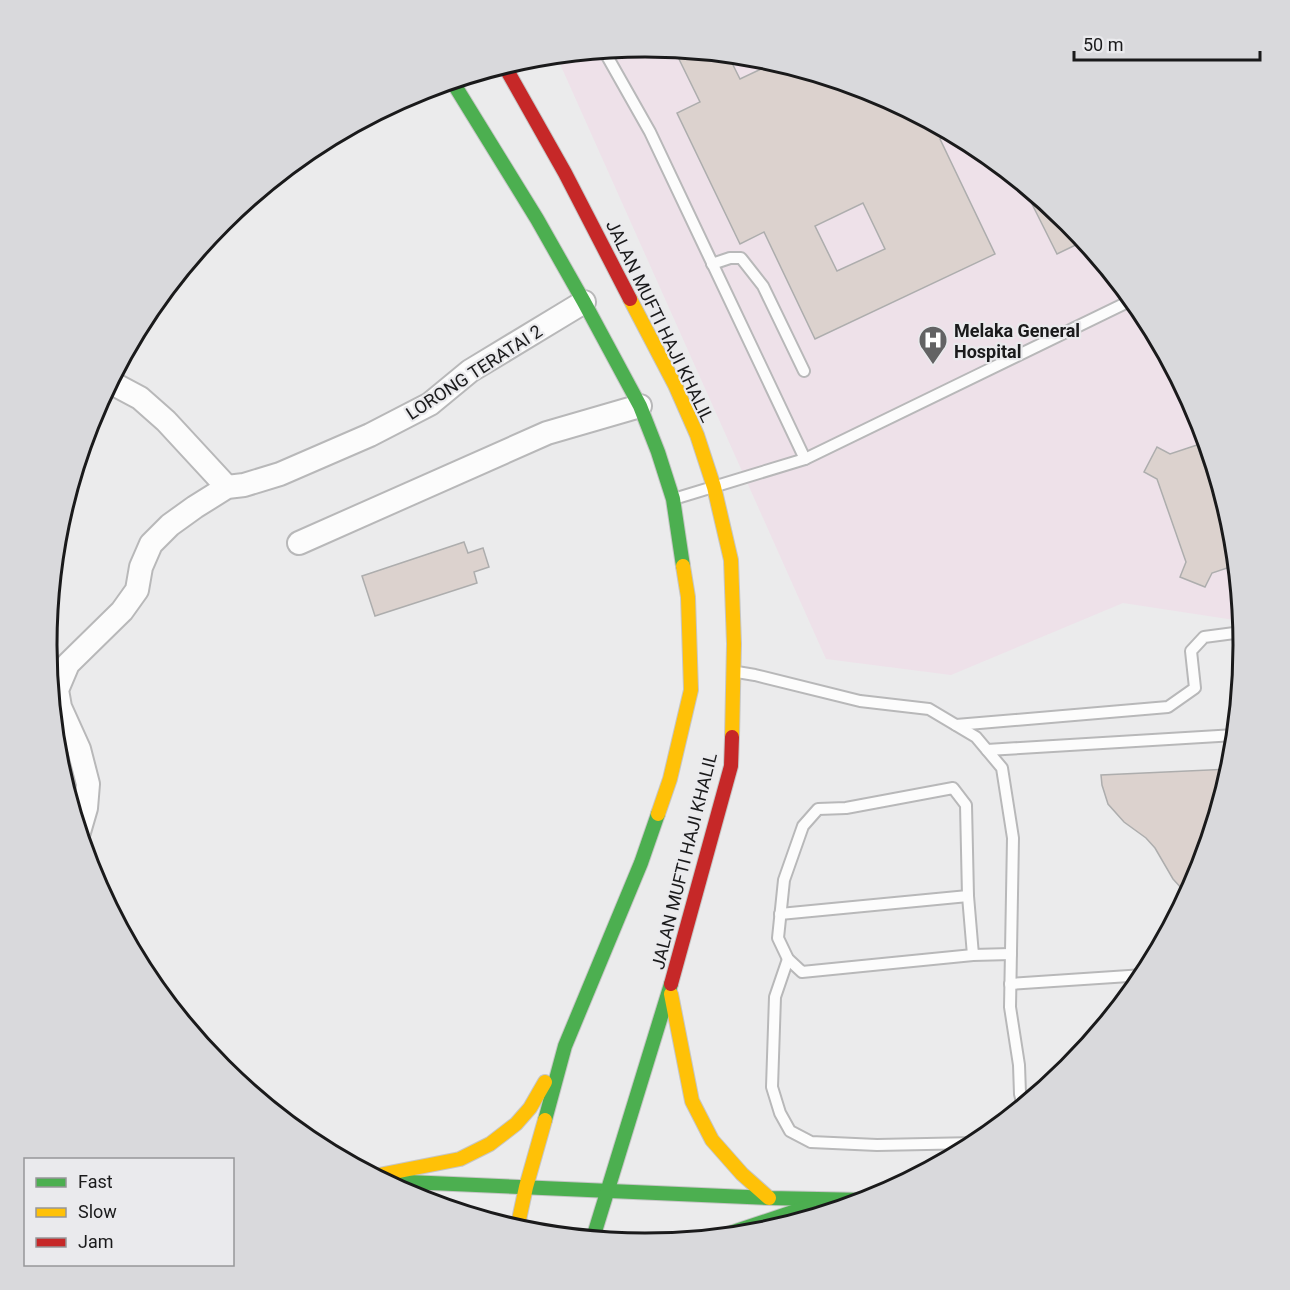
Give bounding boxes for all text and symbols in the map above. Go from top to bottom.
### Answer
scale bar [1074,24,1260,62]
text: 50 m [1083,34,1123,55]
street label: JALAN MUFTI HAJI KHALIL [602,216,718,426]
street label: LORONG TERATAI 2 [402,320,546,424]
place label: Melaka General Hospital [954,320,1080,362]
hospital icon: Melaka General Hospital [917,324,949,366]
street label: JALAN MUFTI HAJI KHALIL [647,750,721,971]
legend [24,1158,234,1266]
text: Fast [78,1171,113,1192]
text: Slow [78,1201,117,1222]
text: Jam [78,1231,114,1252]

